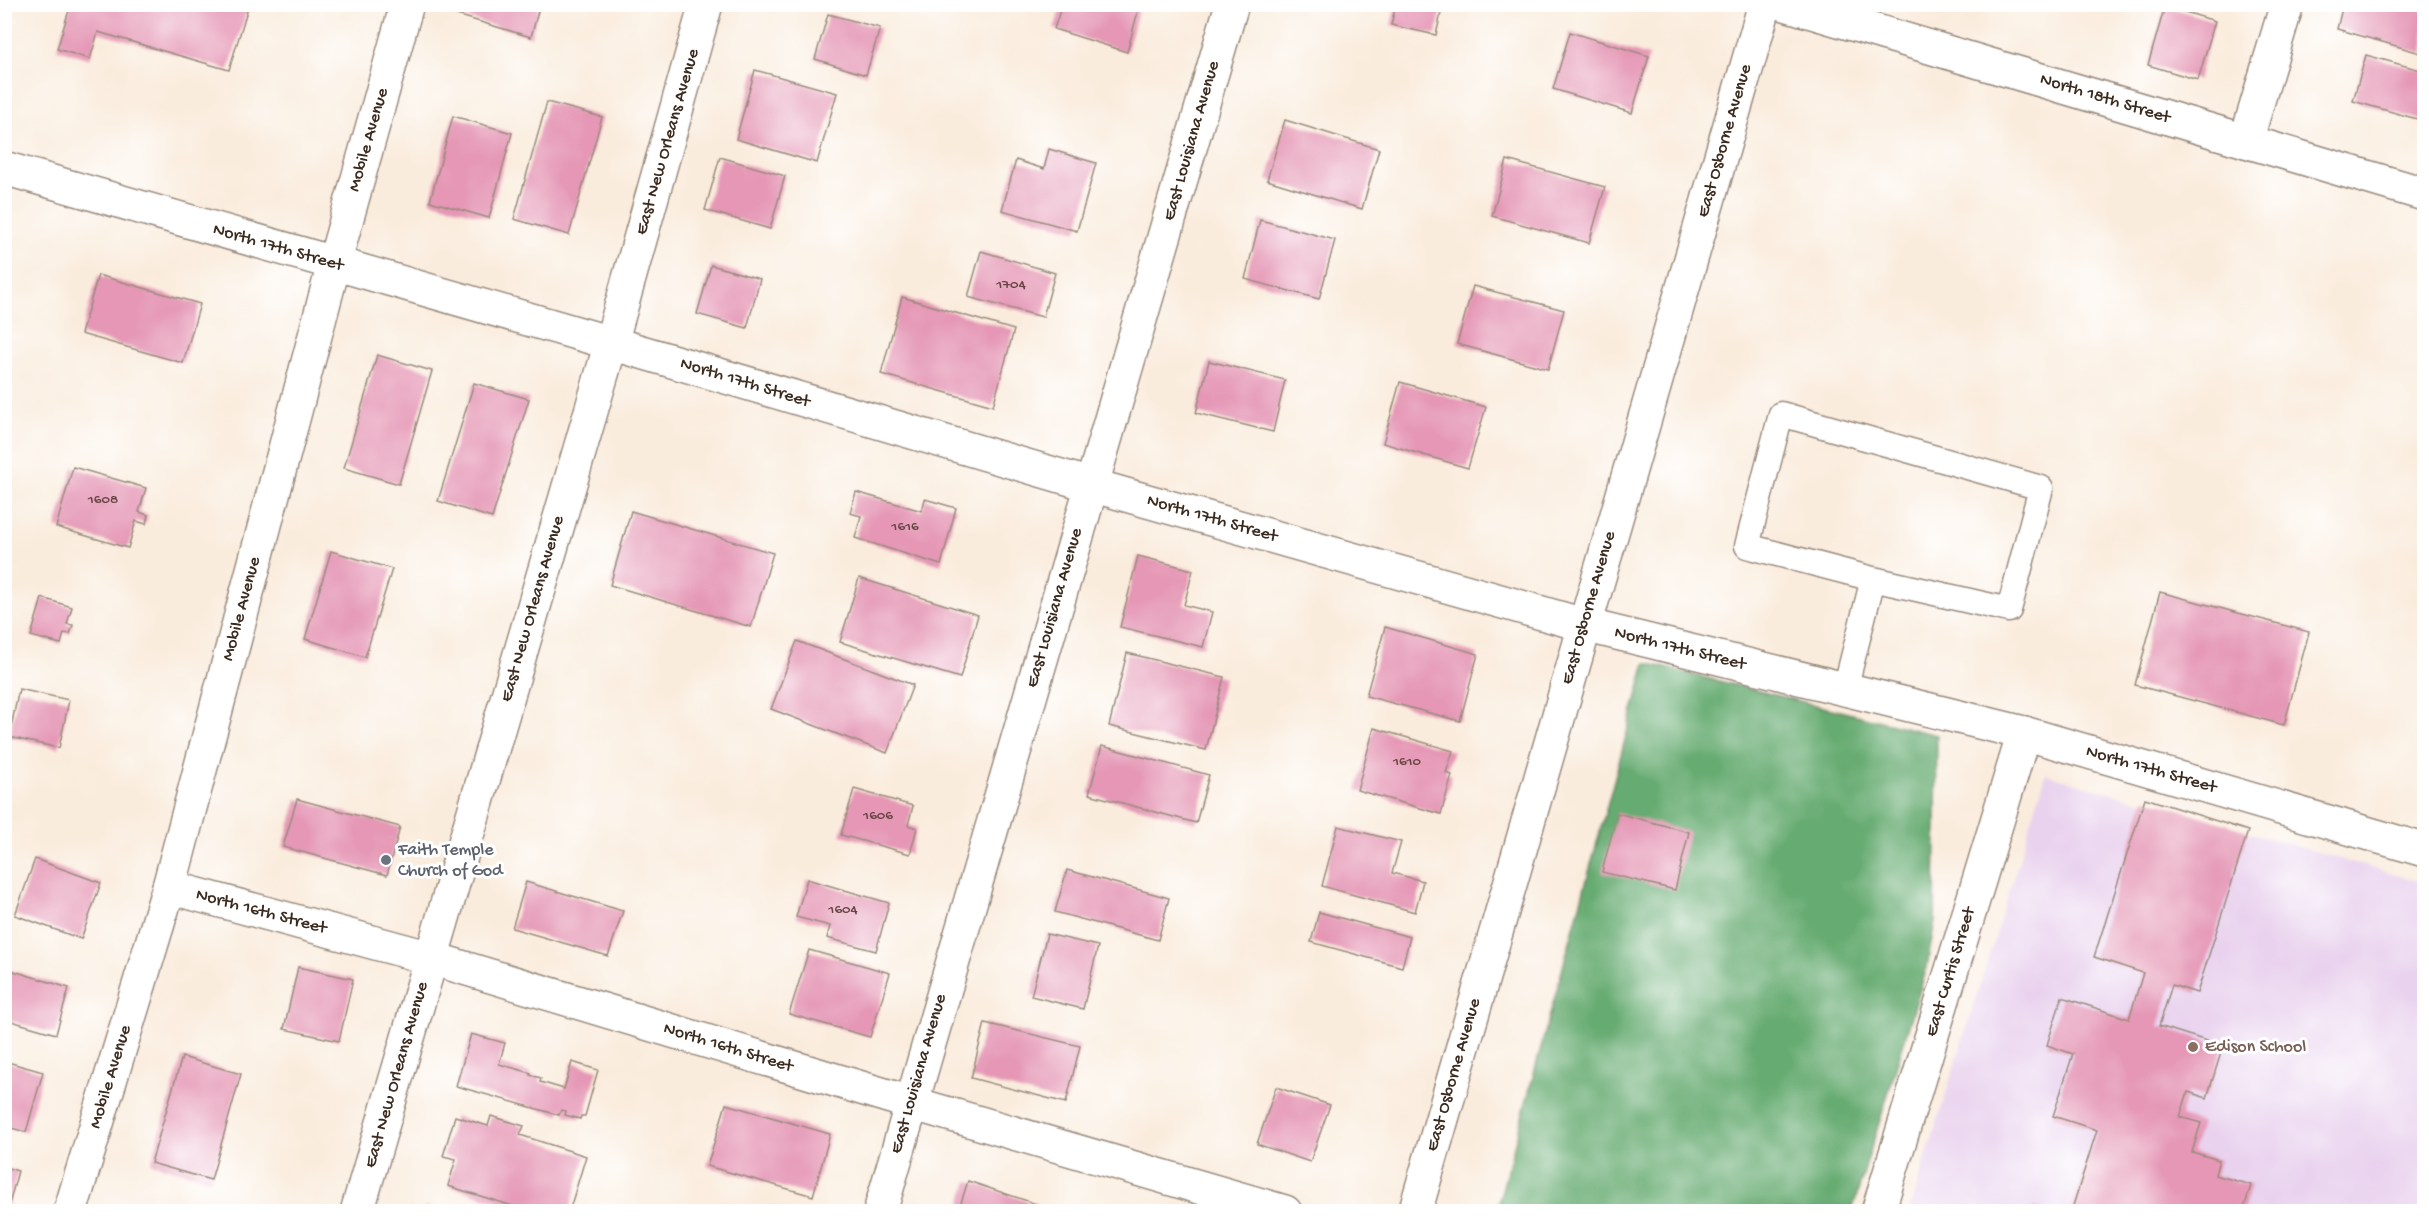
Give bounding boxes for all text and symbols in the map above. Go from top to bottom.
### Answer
street label: East New Orleans Avenue [631,46,705,238]
street label: East Louisiana Avenue [1159,58,1225,223]
street label: East Osborne Avenue [1693,61,1757,220]
street label: North 18th Street [2037,69,2174,129]
street label: Mobile Avenue [344,85,394,194]
street label: North 17th Street [210,219,347,277]
house number: 1704 [995,276,1026,294]
street label: North 17th Street [678,353,814,413]
street label: North 17th Street [1144,490,1281,548]
house number: 1608 [87,491,118,509]
street label: East New Orleans Avenue [496,513,570,705]
house number: 1616 [890,518,919,536]
street label: East Louisiana Avenue [1022,525,1088,690]
street label: East Osborne Avenue [1557,528,1621,687]
street label: Mobile Avenue [218,554,266,663]
street label: North 17th Street [1612,623,1749,676]
street label: North 17th Street [2083,741,2220,799]
house number: 1610 [1392,753,1422,771]
house number: 1606 [862,807,893,825]
place label: Faith Temple Church of God [397,840,504,882]
marker: Faith Temple Church of God [379,853,393,867]
street label: North 16th Street [193,884,330,940]
house number: 1604 [827,901,858,919]
street label: East Curtis Street [1921,903,1981,1039]
street label: East New Orleans Avenue [360,979,434,1171]
street label: East Louisiana Avenue [886,991,952,1156]
street label: East Osborne Avenue [1422,995,1486,1154]
street label: North 16th Street [661,1018,797,1078]
street label: Mobile Avenue [85,1022,137,1131]
place label: Edison School [2205,1037,2306,1058]
marker: Edison School [2186,1040,2200,1054]

